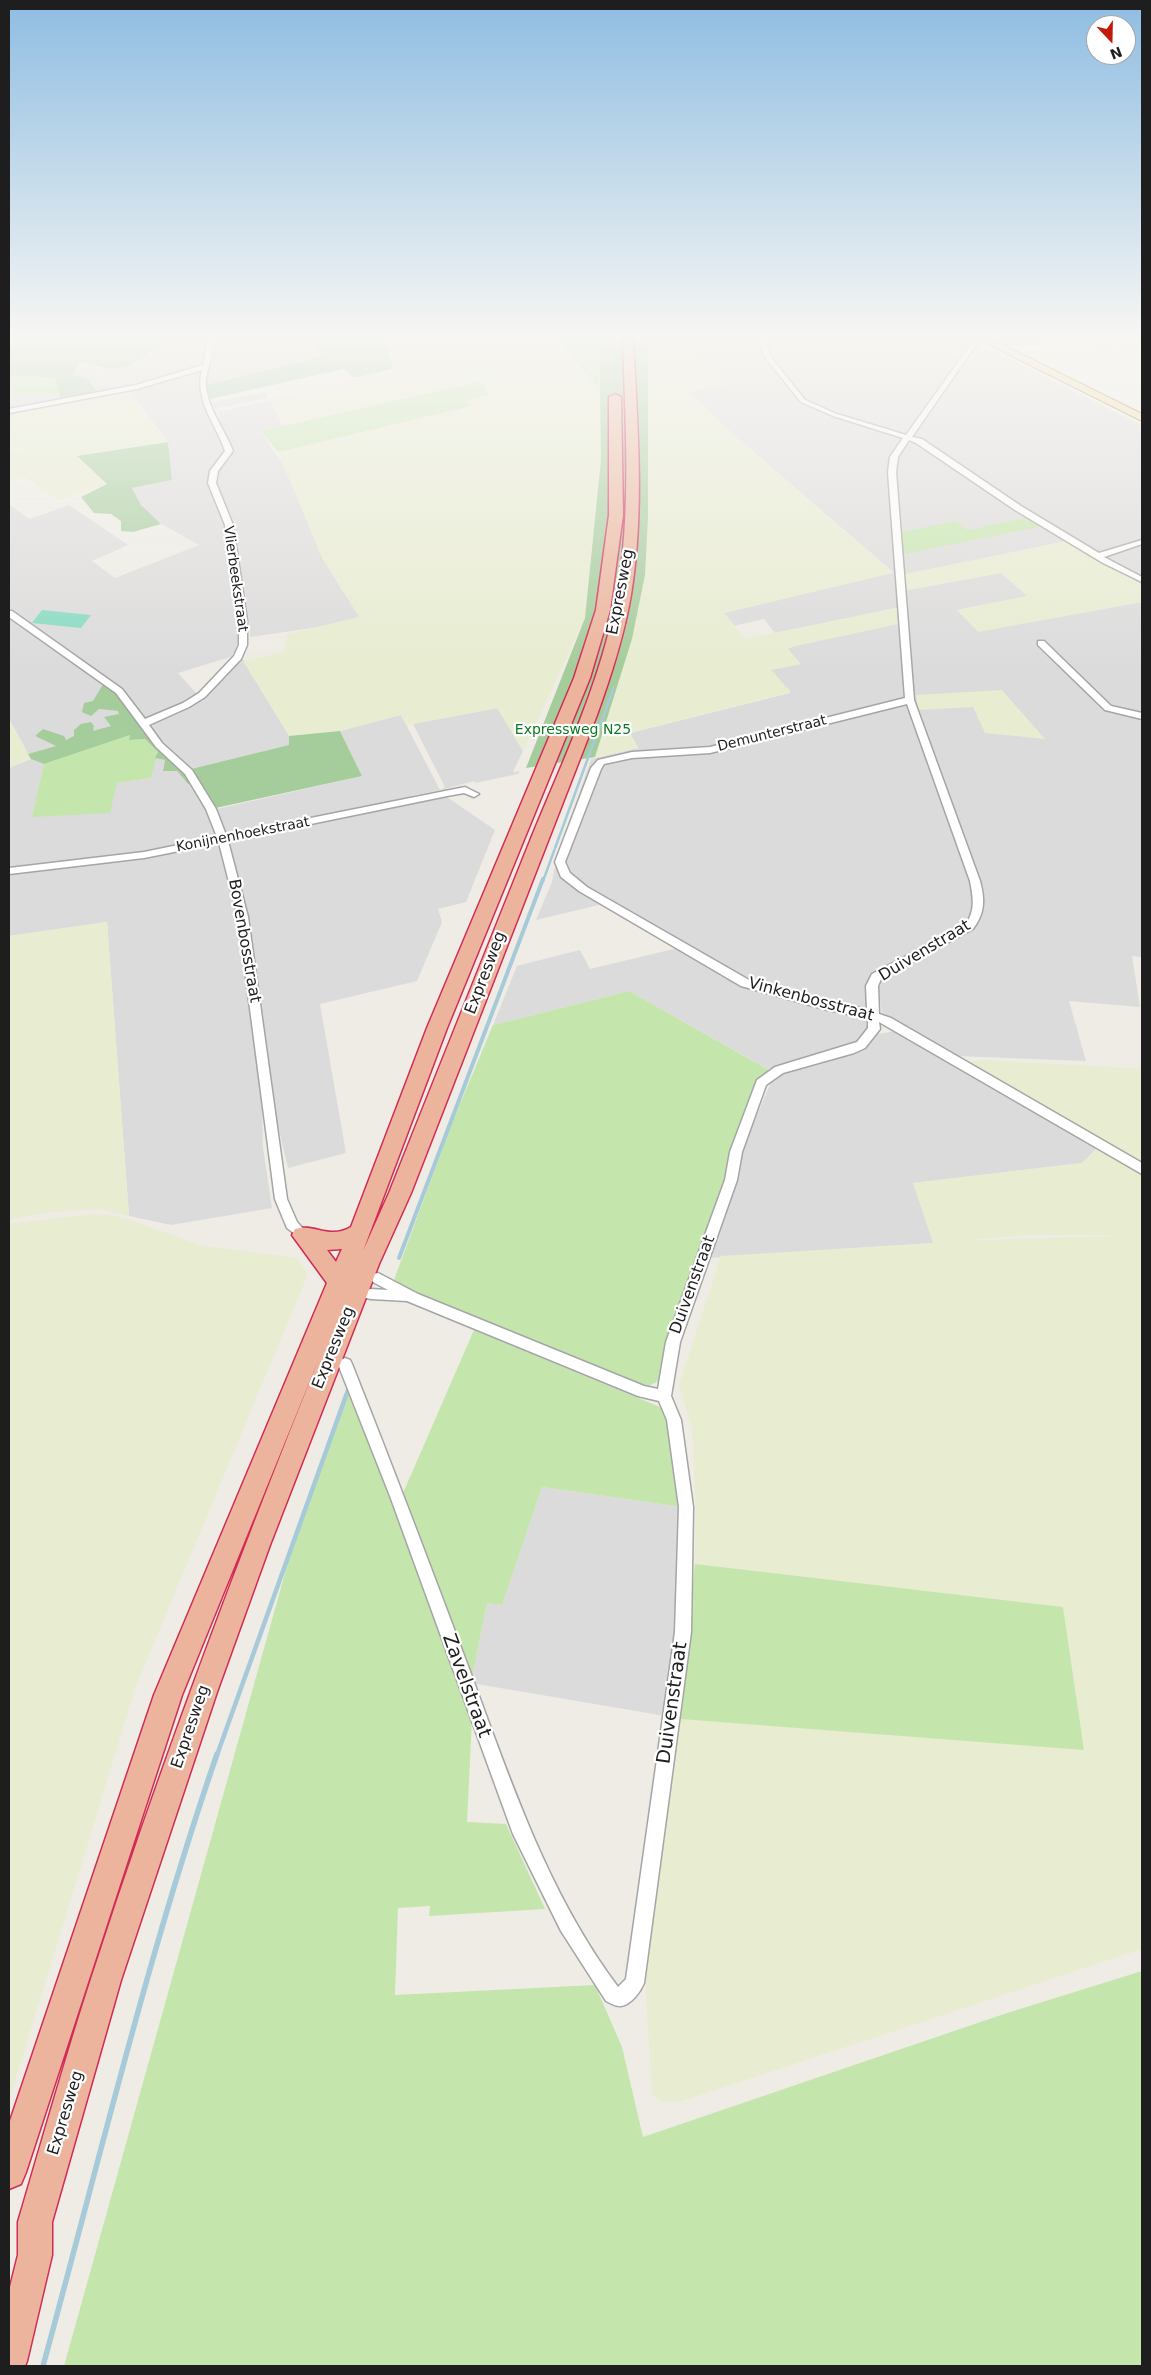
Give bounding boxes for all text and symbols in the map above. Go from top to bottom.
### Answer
north arrow [1086,15,1136,65]
text: N [1108,44,1124,63]
street label: Vlierbeekstraat [219,525,251,633]
street label: Expresweg [603,547,639,637]
street label: Demunterstraat [716,712,828,756]
park label: Expressweg N25 [515,722,631,738]
street label: Konijnenhoekstraat [175,814,311,856]
street label: Bovenbosstraat [224,878,264,1004]
street label: Duivenstraat [876,916,974,986]
street label: Expresweg [461,929,511,1017]
street label: Vinkenbosstraat [746,974,876,1026]
street label: Duivenstraat [666,1233,720,1337]
street label: Expresweg [309,1304,359,1392]
street label: Zavelstraat [437,1631,495,1741]
street label: Duivenstraat [653,1641,693,1765]
street label: Expresweg [168,1683,214,1771]
street label: Expresweg [44,2068,88,2158]

